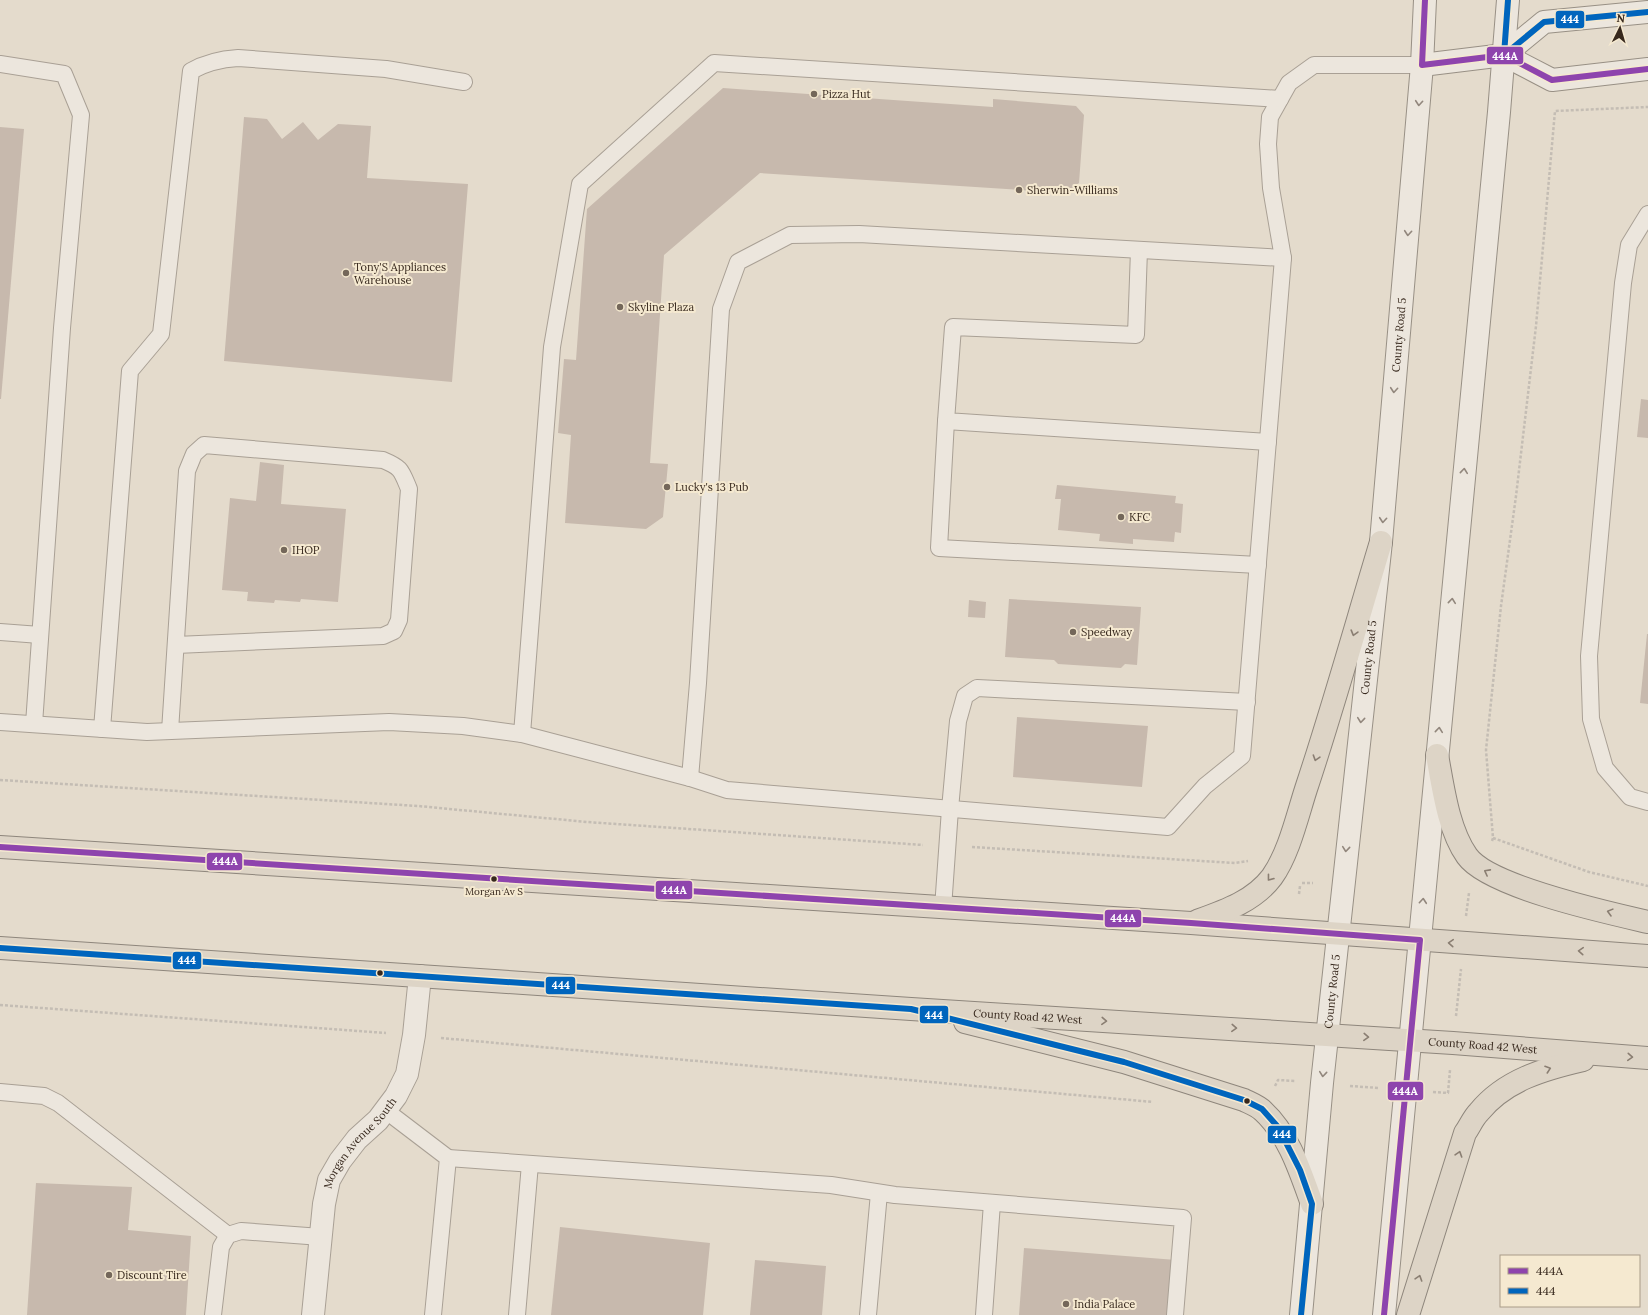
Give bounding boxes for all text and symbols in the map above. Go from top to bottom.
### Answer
north arrow [1600,8,1640,48]
line badge: 444 [1555,10,1585,29]
text: N [1616,11,1626,25]
text: 444 [1561,12,1579,26]
line badge: 444A [1486,46,1524,65]
text: 444A [1492,49,1518,63]
place label: Pizza Hut [822,87,871,101]
marker: Pizza Hut [809,89,819,99]
one-way arrow [1415,100,1424,106]
place label: Sherwin-Williams [1027,183,1118,197]
marker: Sherwin-Williams [1014,185,1024,195]
one-way arrow [1403,230,1412,236]
place label: Tony'S Appliances Warehouse [354,260,446,287]
marker: Tony'S Appliances Warehouse [341,268,351,278]
street label: County Road 5 [1389,297,1409,373]
place label: Skyline Plaza [628,300,694,314]
marker: Skyline Plaza [615,302,625,312]
one-way arrow [1390,387,1399,393]
one-way arrow [1460,468,1469,474]
place label: Lucky's 13 Pub [675,480,748,494]
marker: Lucky's 13 Pub [662,482,672,492]
place label: KFC [1129,510,1150,524]
marker: KFC [1116,512,1126,522]
one-way arrow [1378,517,1387,523]
place label: IHOP [292,543,320,557]
marker: IHOP [279,545,289,555]
one-way arrow [1447,598,1456,604]
street label: County Road 5 [1357,620,1379,695]
place label: Speedway [1081,625,1132,639]
marker: Speedway [1068,627,1078,637]
one-way arrow [1350,629,1359,636]
one-way arrow [1357,717,1366,723]
one-way arrow [1435,727,1444,733]
one-way arrow [1313,754,1321,761]
one-way arrow [1342,846,1351,852]
line badge: 444A [206,852,243,871]
text: 444A [212,854,238,868]
one-way arrow [1484,869,1491,877]
marker: Morgan Av S [489,874,499,884]
one-way arrow [1268,874,1275,881]
line badge: 444A [655,880,693,900]
text: 444A [661,883,687,897]
place label: Morgan Av S [465,885,523,898]
one-way arrow [1418,898,1427,904]
one-way arrow [1607,908,1614,917]
line badge: 444A [1104,909,1142,928]
text: 444A [1110,911,1136,925]
one-way arrow [1448,938,1454,947]
one-way arrow [1578,947,1584,956]
line badge: 444 [172,951,202,970]
text: 444 [178,953,196,967]
street label: County Road 5 [1321,954,1343,1029]
unlabelled marker [375,968,385,978]
line badge: 444 [545,976,576,995]
text: 444 [552,978,570,992]
line badge: 444 [919,1005,949,1024]
street label: County Road 42 West [973,1006,1083,1027]
text: 444 [925,1008,943,1022]
one-way arrow [1101,1016,1107,1025]
one-way arrow [1231,1024,1237,1033]
one-way arrow [1363,1033,1369,1042]
street label: County Road 42 West [1428,1034,1539,1057]
one-way arrow [1627,1052,1633,1061]
one-way arrow [1544,1065,1551,1073]
one-way arrow [1319,1071,1328,1077]
line badge: 444A [1387,1081,1424,1101]
text: 444A [1392,1084,1418,1098]
street label: Morgan Avenue South [320,1094,400,1190]
unlabelled marker [1242,1096,1252,1106]
line badge: 444 [1267,1125,1297,1144]
text: 444 [1273,1127,1291,1141]
one-way arrow [1454,1151,1462,1158]
legend [1500,1255,1640,1307]
text: 444A [1536,1263,1564,1278]
place label: Discount Tire [117,1268,187,1282]
marker: Discount Tire [104,1270,114,1280]
one-way arrow [1414,1274,1423,1281]
text: 444 [1536,1283,1556,1298]
place label: India Palace [1074,1297,1135,1311]
marker: India Palace [1061,1299,1071,1309]

